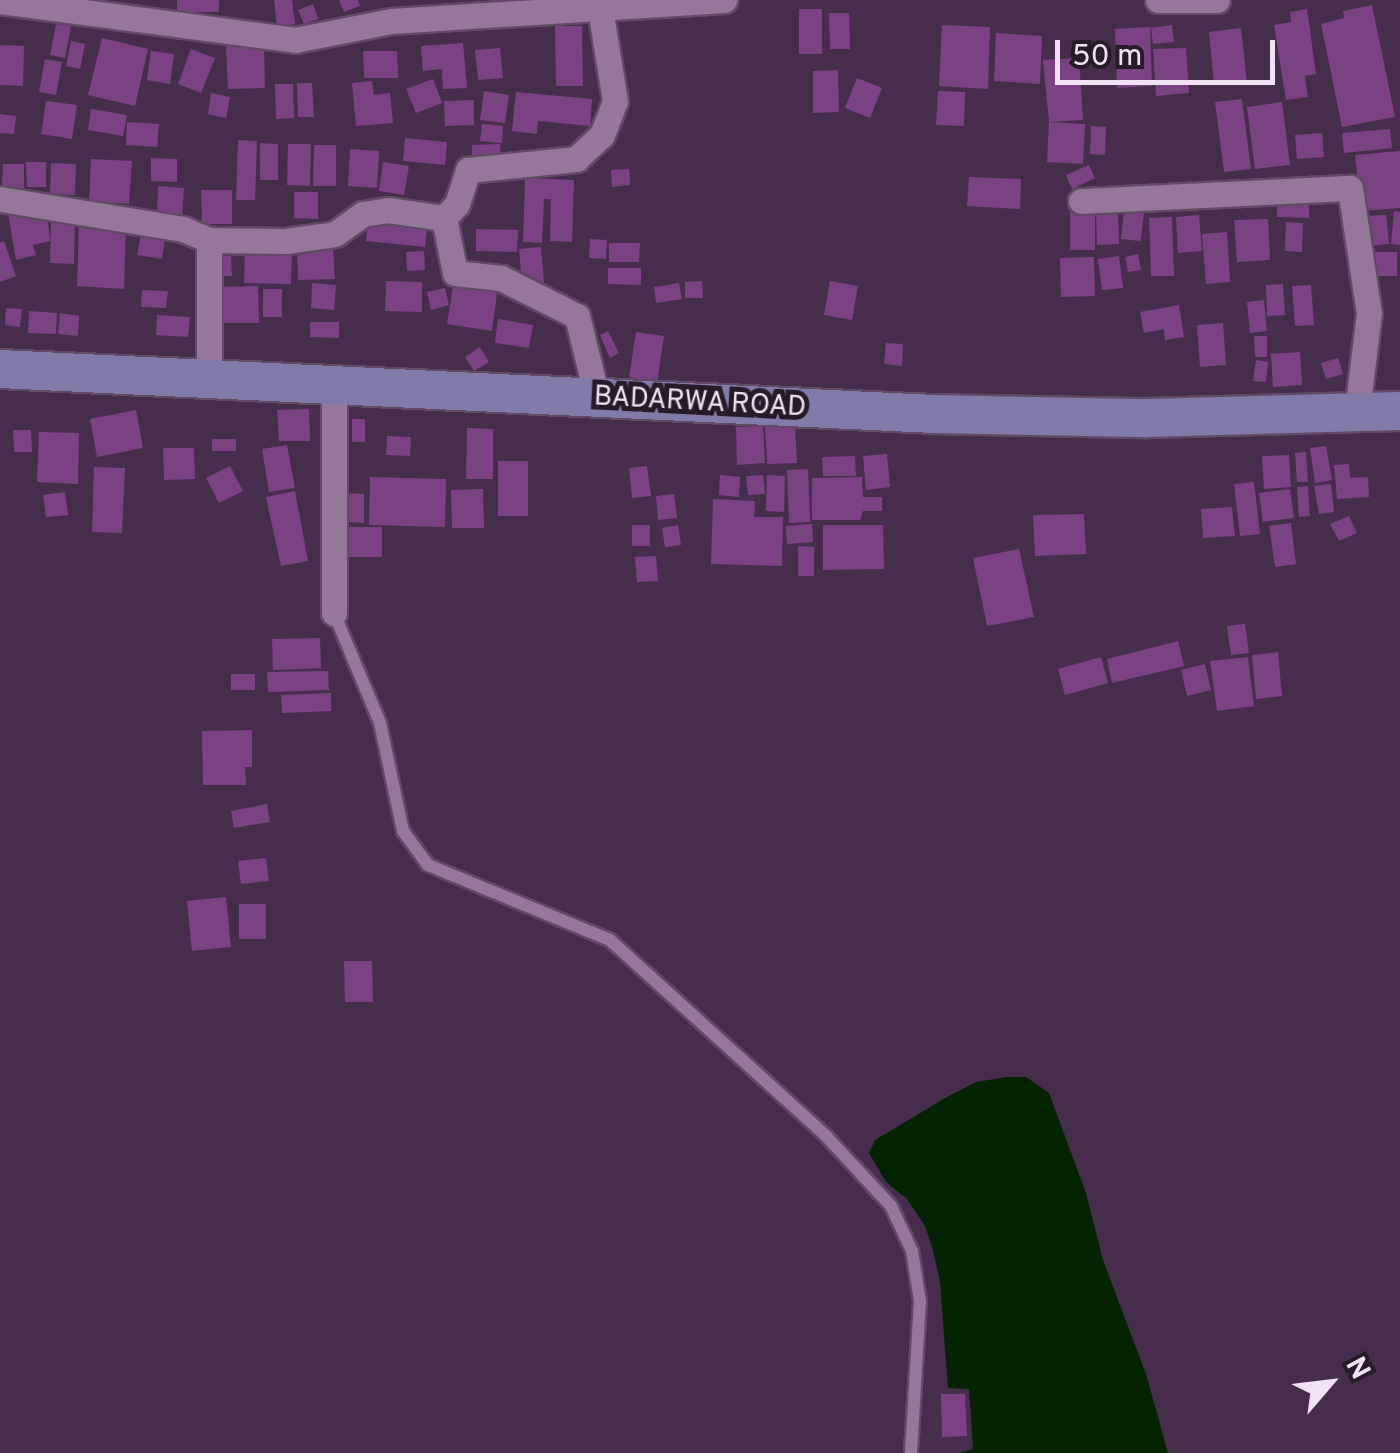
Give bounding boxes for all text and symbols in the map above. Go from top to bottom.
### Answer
scale bar [1060,20,1280,82]
text: 50 m [1072,39,1142,76]
street label: BADARWA ROAD [592,381,808,425]
north arrow [1280,1333,1380,1433]
text: N [1336,1352,1377,1386]

